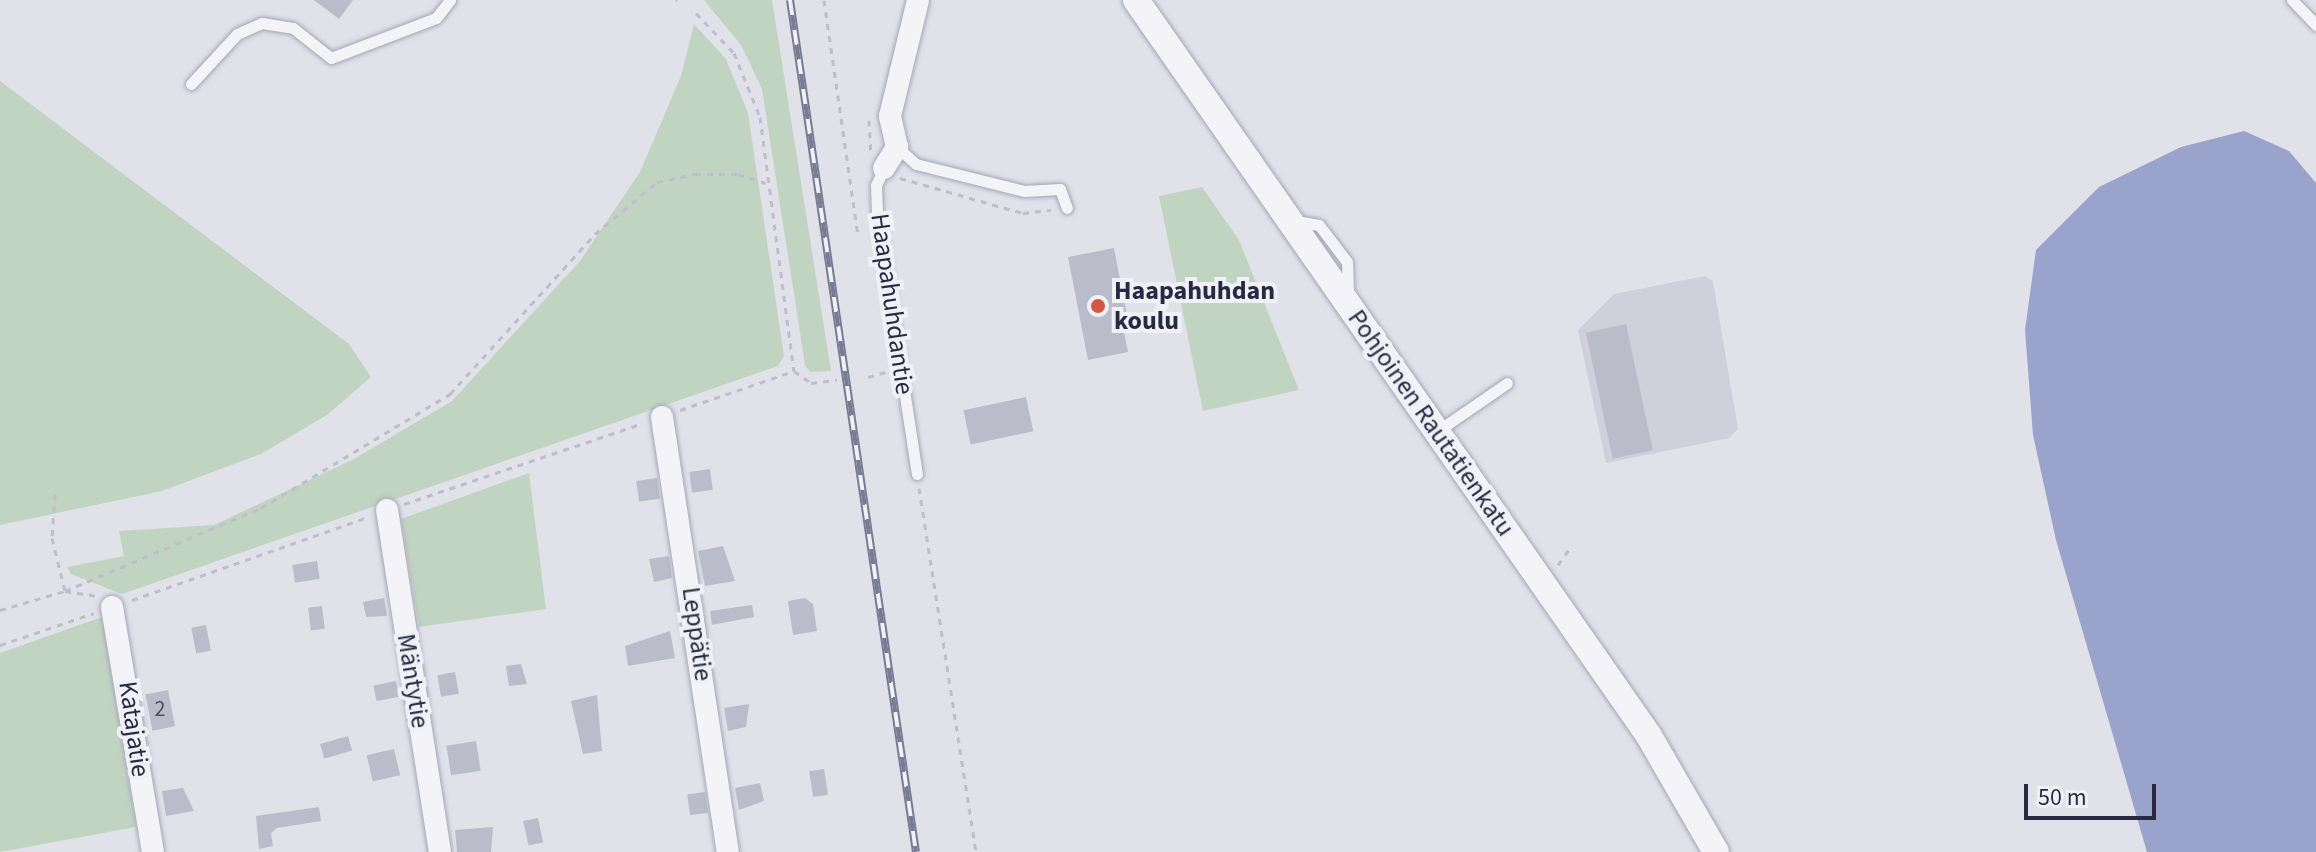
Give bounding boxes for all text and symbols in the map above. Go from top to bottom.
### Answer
street label: Haapahuhdantie [864,211,920,397]
place label: Haapahuhdan koulu [1114,275,1275,336]
marker: Haapahuhdan koulu [1089,297,1107,315]
street label: Pohjoinen Rautatienkatu [1341,304,1521,542]
street label: Leppätie [675,585,719,683]
street label: Mäntytie [390,632,436,730]
street label: Katajatie [112,679,156,779]
house number: 2 [155,697,165,723]
scale bar [2028,768,2160,818]
text: 50 m [2038,780,2087,815]

